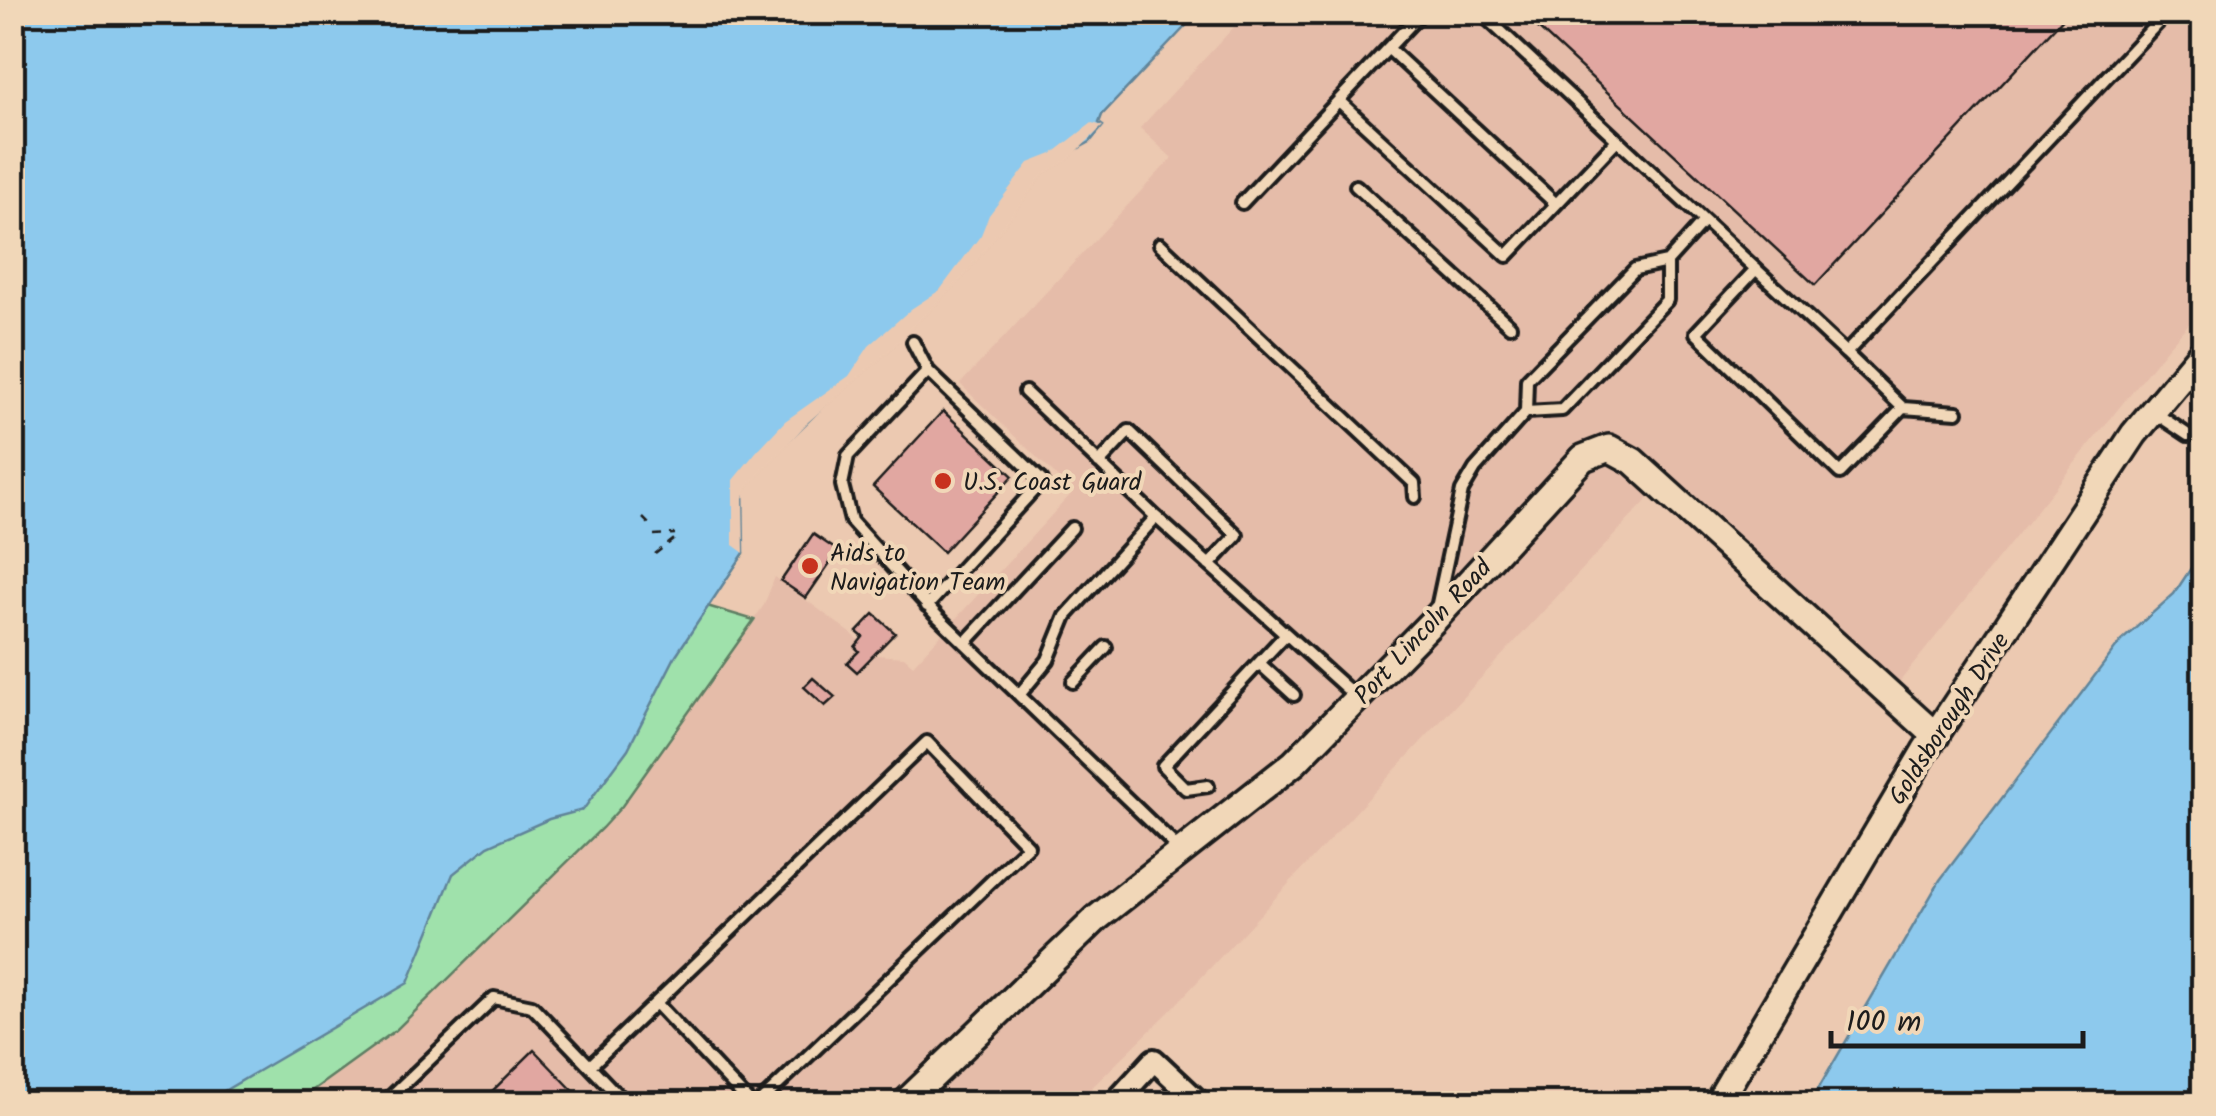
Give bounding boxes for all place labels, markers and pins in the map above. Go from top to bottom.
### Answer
place label: U.S. Coast Guard [963,463,1143,503]
marker: U.S. Coast Guard [932,470,954,492]
place label: Aids to Navigation Team [830,534,1005,603]
marker: Aids to Navigation Team [799,555,821,577]

